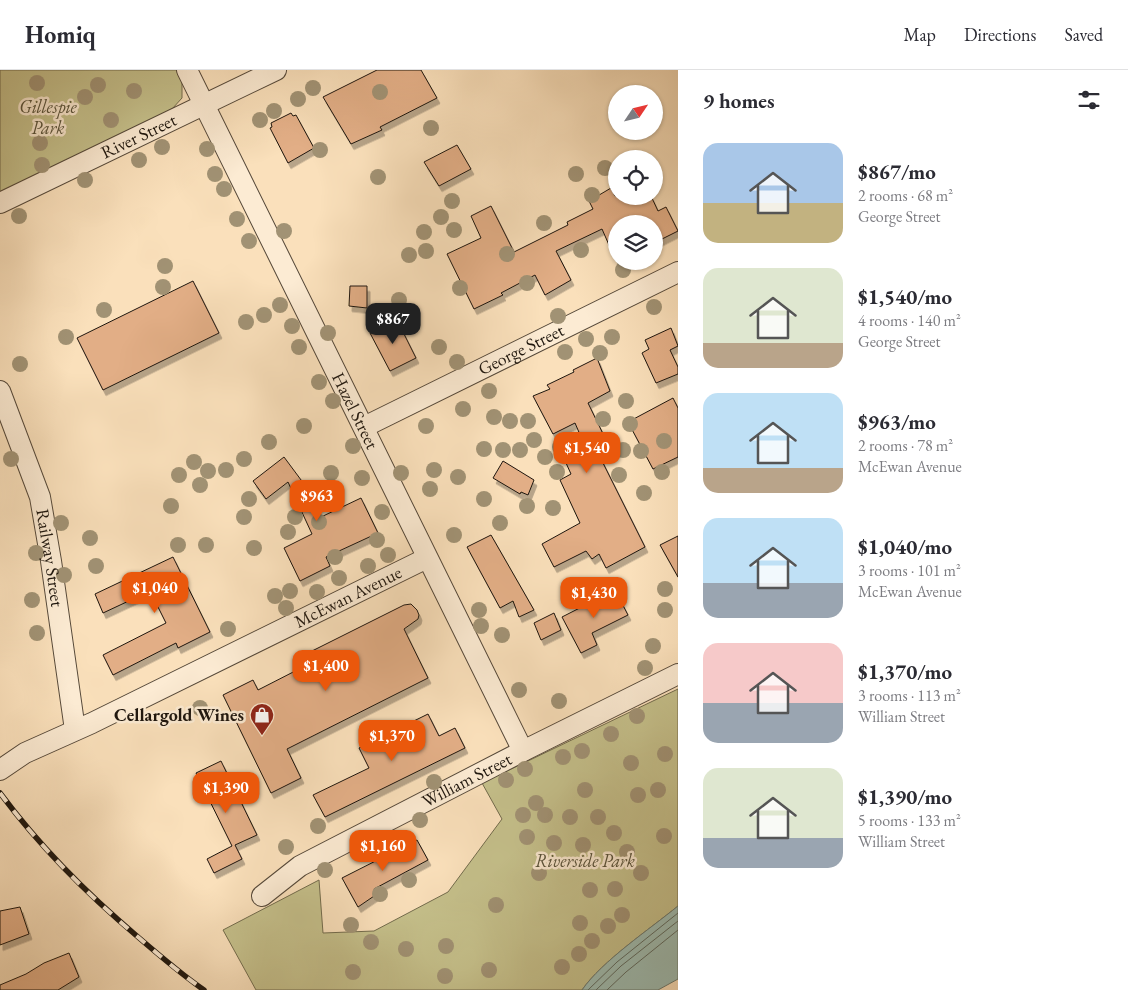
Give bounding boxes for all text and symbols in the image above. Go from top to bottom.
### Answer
text: Homiq [25,19,96,50]
text: Map [904,23,936,46]
text: Directions [964,23,1036,46]
text: Saved [1064,23,1103,46]
north arrow [608,85,662,140]
map controls [608,85,663,270]
icon: filters [1075,86,1103,114]
text: 9 homes [703,87,775,114]
park label: Gillespie Park [19,95,78,139]
street label: River Street [97,108,180,164]
button: locate [608,150,663,205]
text: $867/mo [858,158,936,185]
icon: home [743,163,803,223]
text: 2 rooms · 68 m² [858,185,953,206]
text: George Street [858,206,941,227]
button: layers [608,215,663,270]
text: $1,540/mo [858,283,952,310]
icon: home [743,288,803,348]
pin: $867 [363,302,423,345]
text: $867 [377,308,409,329]
text: 4 rooms · 140 m² [858,310,961,331]
street label: George Street [474,318,568,380]
text: George Street [858,331,941,352]
street label: Hazel Street [327,368,384,453]
text: $963/mo [858,408,936,435]
icon: home [743,413,803,473]
pin: $1,540 [546,432,628,474]
text: 2 rooms · 78 m² [858,435,953,456]
text: $1,540 [564,437,610,458]
text: McEwan Avenue [858,456,962,477]
pin: $963 [287,480,347,522]
text: $963 [301,485,333,506]
street label: Railway Street [31,507,69,609]
text: $1,040/mo [858,533,952,560]
icon: home [743,538,803,598]
street label: McEwan Avenue [290,560,405,633]
text: 3 rooms · 101 m² [858,560,961,581]
pin: $1,040 [114,572,196,614]
pin: $1,430 [553,576,635,619]
text: $1,040 [132,577,178,598]
text: McEwan Avenue [858,581,962,602]
text: $1,430 [571,582,617,603]
pin: $1,400 [285,650,367,692]
text: $1,400 [303,655,349,676]
text: $1,370/mo [858,658,952,685]
icon: home [743,663,803,723]
text: 3 rooms · 113 m² [858,685,961,706]
shop icon: Cellargold Wines [249,702,275,736]
place label: Cellargold Wines [114,703,244,726]
text: William Street [858,706,945,727]
pin: $1,370 [351,720,433,762]
text: $1,370 [369,725,415,746]
street label: William Street [418,747,516,812]
pin: $1,390 [185,772,267,814]
text: $1,390 [203,777,249,798]
text: $1,390/mo [858,783,952,810]
icon: home [743,788,803,848]
text: 5 rooms · 133 m² [858,810,961,831]
pin: $1,160 [342,830,424,872]
text: William Street [858,831,945,852]
text: $1,160 [360,835,406,856]
park label: Riverside Park [535,849,635,872]

